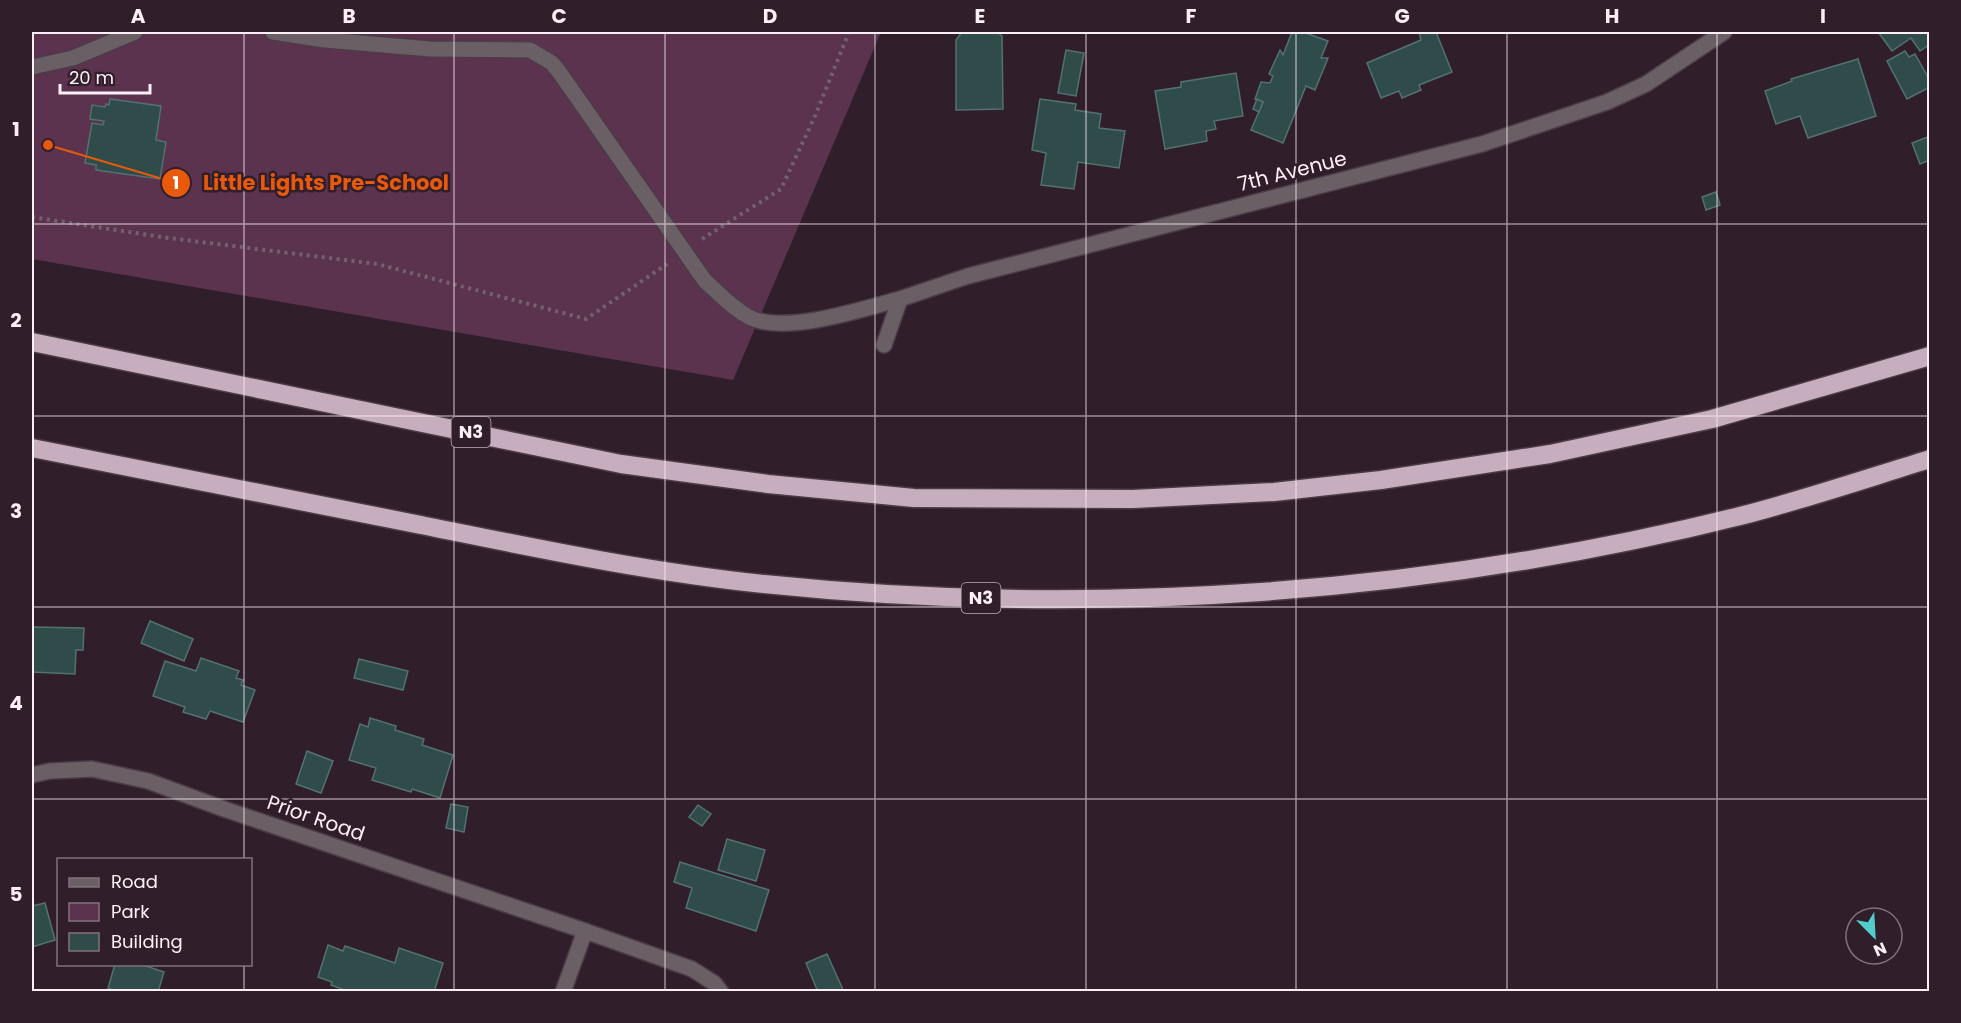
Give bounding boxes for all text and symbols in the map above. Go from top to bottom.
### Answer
text: A [131,2,146,30]
text: B [342,2,356,30]
text: C [551,2,567,30]
text: D [763,2,777,30]
text: E [975,2,985,30]
text: F [1186,2,1197,30]
text: G [1394,2,1410,30]
text: H [1605,2,1619,30]
text: I [1820,2,1826,30]
scale bar [60,57,150,95]
text: 20 m [69,65,114,90]
text: 1 [12,115,20,143]
street label: 7th Avenue [1235,144,1349,198]
callout: Little Lights Pre-School [161,163,461,202]
text: Little Lights Pre-School [203,168,449,197]
text: 1 [173,170,179,195]
text: 2 [10,306,22,334]
road number: N3 [452,417,490,447]
text: 3 [10,497,22,525]
road number: N3 [962,583,1000,613]
text: 4 [9,689,23,717]
street label: Prior Road [263,788,369,848]
legend [57,858,252,966]
text: Road [111,869,158,894]
text: 5 [10,880,23,908]
text: Park [111,899,150,924]
north arrow [1844,906,1904,966]
text: Building [111,929,183,954]
text: N [1870,936,1890,962]

